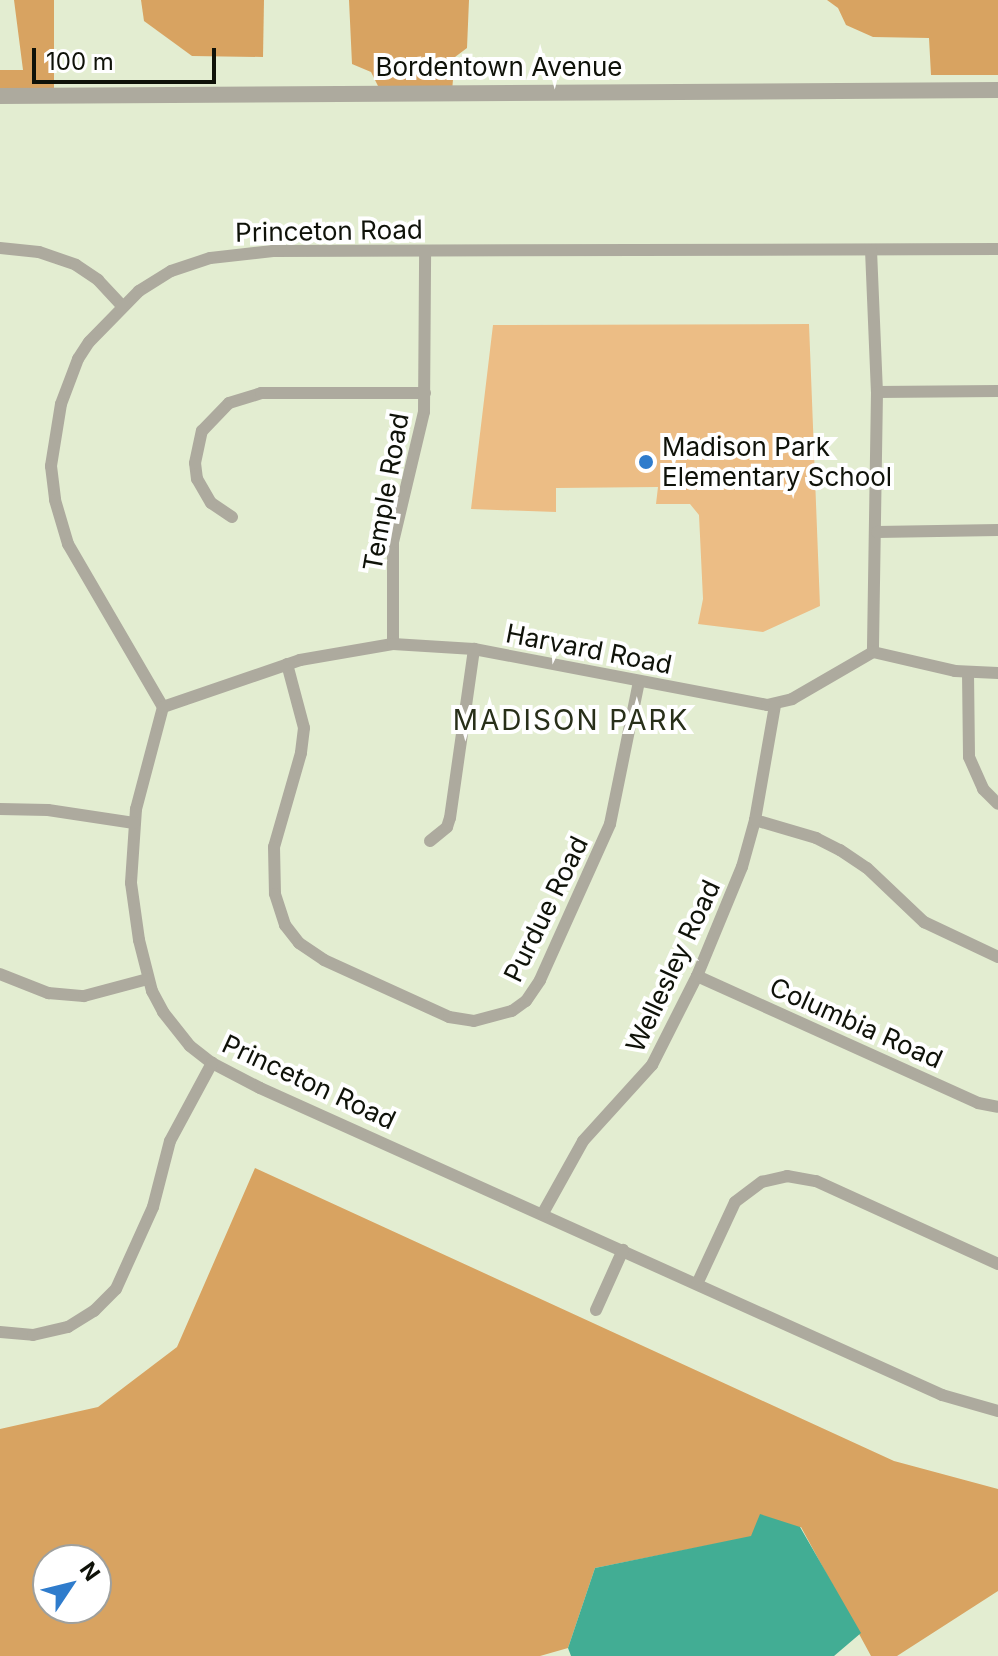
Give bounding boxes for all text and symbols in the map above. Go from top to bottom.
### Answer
scale bar [36,32,220,82]
text: 100 m [46,47,114,76]
street label: Bordentown Avenue [375,51,623,83]
street label: Princeton Road [235,214,423,248]
street label: Temple Road [357,410,415,574]
place label: Madison Park Elementary School [662,431,892,492]
marker: Madison Park Elementary School [637,453,655,471]
street label: Harvard Road [503,618,675,680]
district label: MADISON PARK [453,703,689,737]
street label: Purdue Road [497,831,595,987]
street label: Wellesley Road [619,875,727,1057]
street label: Columbia Road [765,971,947,1075]
street label: Princeton Road [217,1028,401,1136]
north arrow [32,1544,112,1624]
text: N [75,1557,105,1586]

